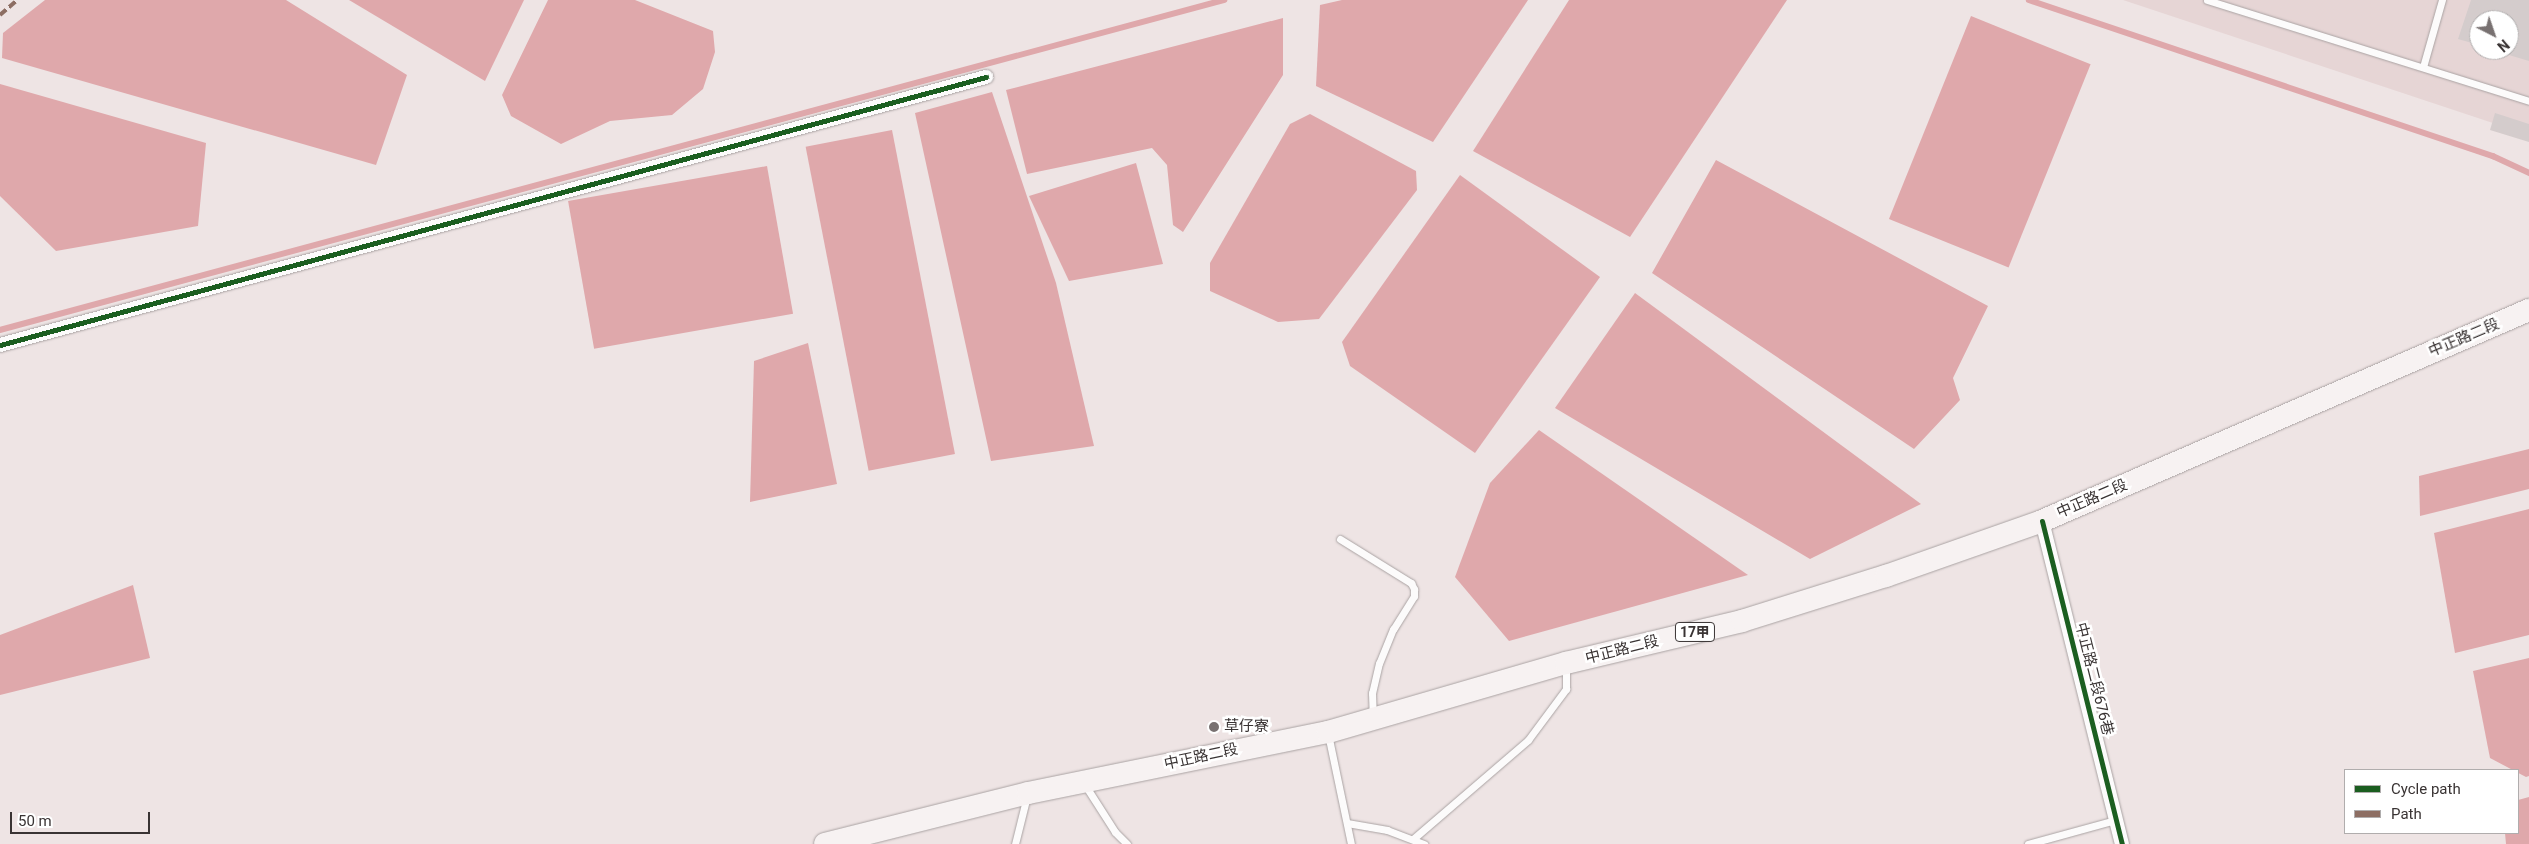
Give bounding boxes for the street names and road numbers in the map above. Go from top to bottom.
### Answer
street label: 中正路二段 [2426,315,2502,361]
street label: 中正路二段 [2054,476,2130,522]
road number: 17甲 [1674,620,1716,644]
street label: 中正路二段676巷 [2071,621,2117,737]
street label: 中正路二段 [1583,632,1661,668]
street label: 中正路二段 [1162,740,1240,774]

